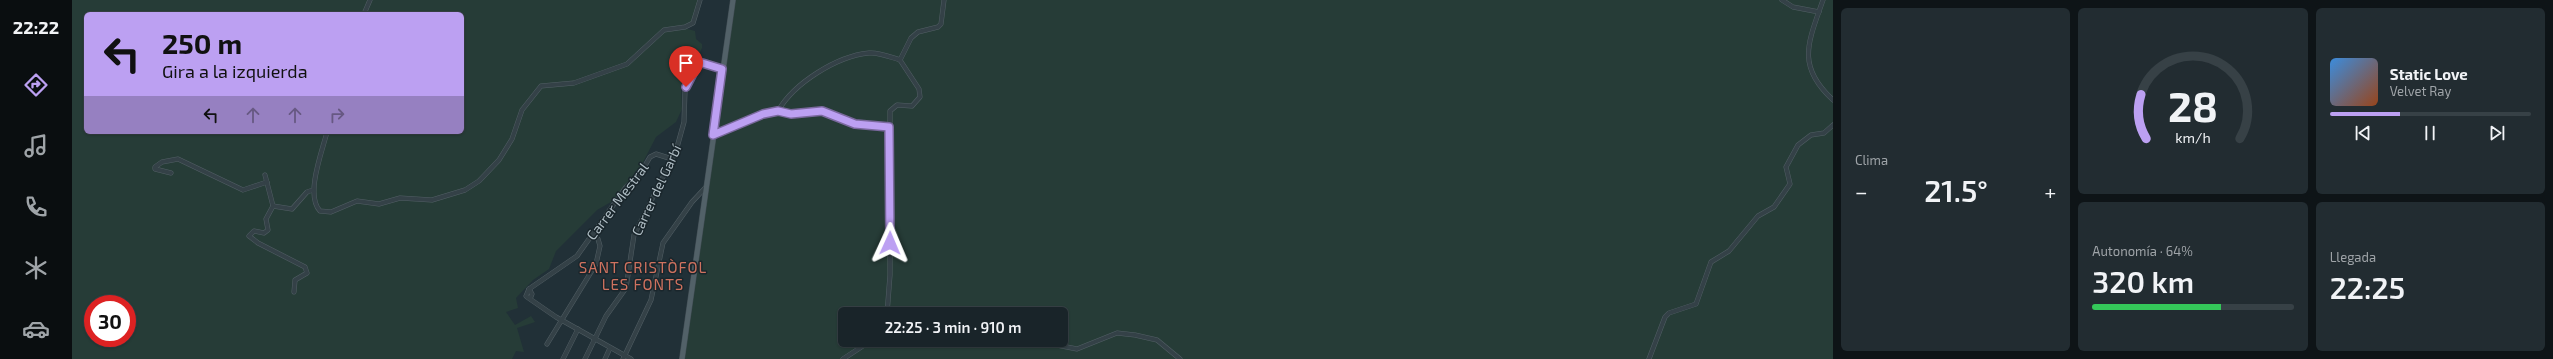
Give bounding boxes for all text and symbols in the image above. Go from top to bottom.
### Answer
text: 22:22 [13,16,59,38]
text: 250 m [162,26,242,60]
icon: left [96,28,148,80]
pin [669,46,703,87]
icon: arrive [675,52,697,74]
text: Gira a la izquierda [162,60,308,82]
text: Static Love [2390,65,2468,83]
icon: directions [22,71,50,99]
text: 28 [2168,80,2218,130]
text: Velvet Ray [2390,83,2451,99]
icon: left [200,104,222,126]
icon: ahead [242,104,264,126]
icon: ahead [284,104,306,126]
icon: right [326,104,348,126]
icon: previous [2352,122,2374,144]
icon: pause [2419,122,2441,144]
icon: next [2486,122,2508,144]
text: km/h [2175,129,2211,146]
icon: music [22,132,50,160]
street label: Carrer del Garbí [627,141,685,238]
text: Clima [1855,152,1888,168]
street label: Carrer Mestral [582,158,652,243]
text: 21.5° [1924,172,1988,208]
text: − [1855,178,1868,204]
text: + [2044,178,2056,204]
icon: phone [22,193,50,221]
position arrow [869,222,911,264]
text: Autonomía · 64% [2092,243,2193,259]
text: Llegada [2330,249,2376,265]
icon: climate [22,254,50,282]
district label: SANT CRISTÒFOL LES FONTS [579,258,707,293]
text: 320 km [2092,263,2194,299]
text: 22:25 [2330,269,2405,305]
speed limit sign: 30 [84,295,136,347]
icon: car [22,315,50,343]
text: 22:25 · 3 min · 910 m [885,318,1021,336]

